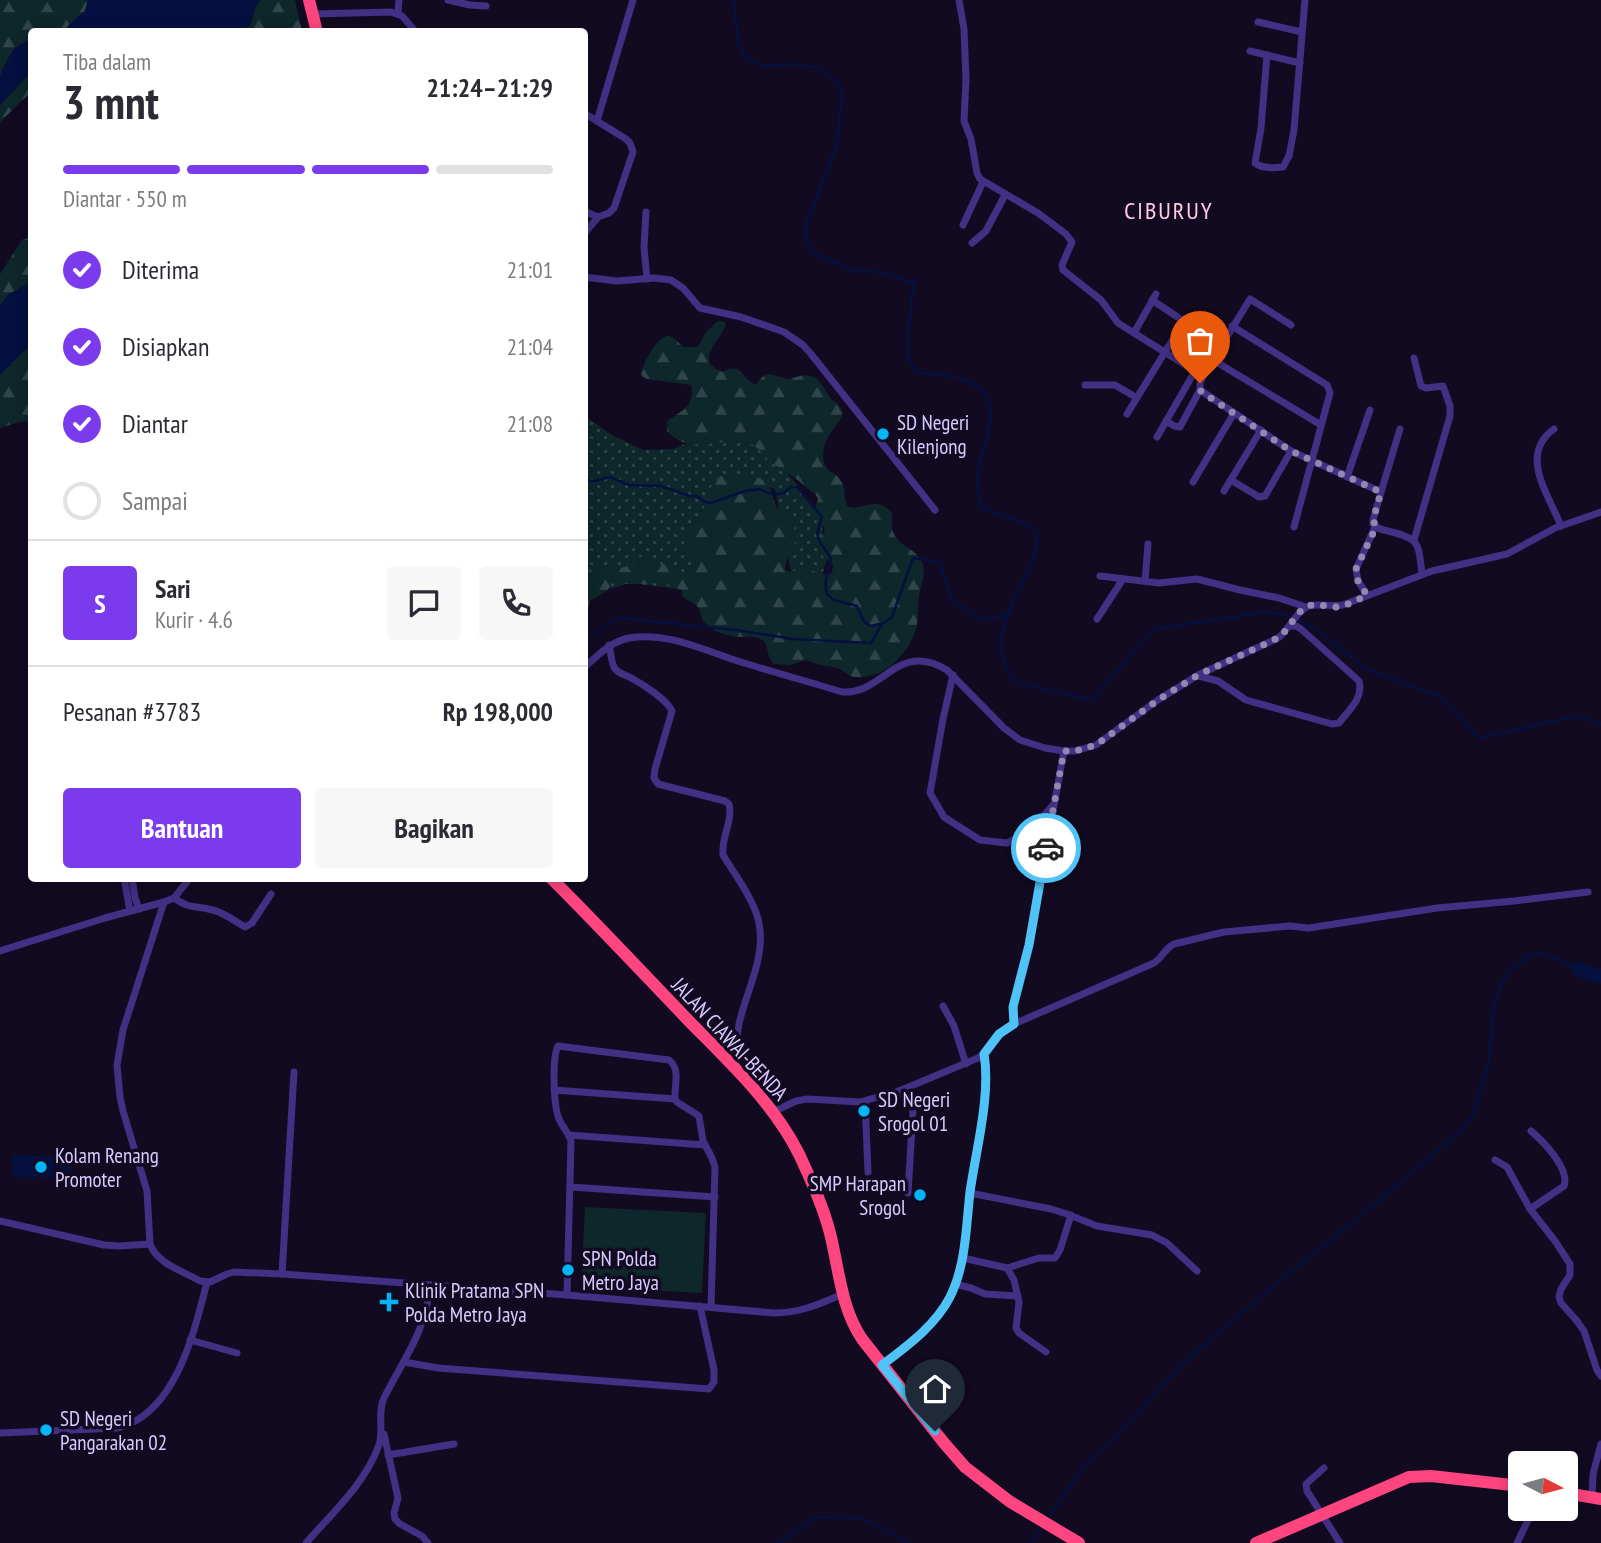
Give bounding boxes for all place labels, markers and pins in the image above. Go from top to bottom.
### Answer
pin [1170,311,1230,383]
place label: SD Negeri Kilenjong [897,409,969,460]
marker: SD Negeri Kilenjong [875,426,891,442]
place label: SD Negeri Srogol 01 [878,1086,950,1137]
marker: SD Negeri Srogol 01 [856,1103,872,1119]
place label: Kolam Renang Promoter [55,1142,159,1193]
marker: Kolam Renang Promoter [33,1159,49,1175]
place label: SMP Harapan Srogol [810,1170,906,1221]
marker: SMP Harapan Srogol [912,1187,928,1203]
place label: SPN Polda Metro Jaya [582,1245,659,1296]
marker: SPN Polda Metro Jaya [560,1262,576,1278]
place label: Klinik Pratama SPN Polda Metro Jaya [405,1277,544,1328]
marker: Klinik Pratama SPN Polda Metro Jaya [379,1292,399,1312]
pin [905,1359,965,1431]
place label: SD Negeri Pangarakan 02 [60,1405,167,1456]
marker: SD Negeri Pangarakan 02 [38,1422,54,1438]

